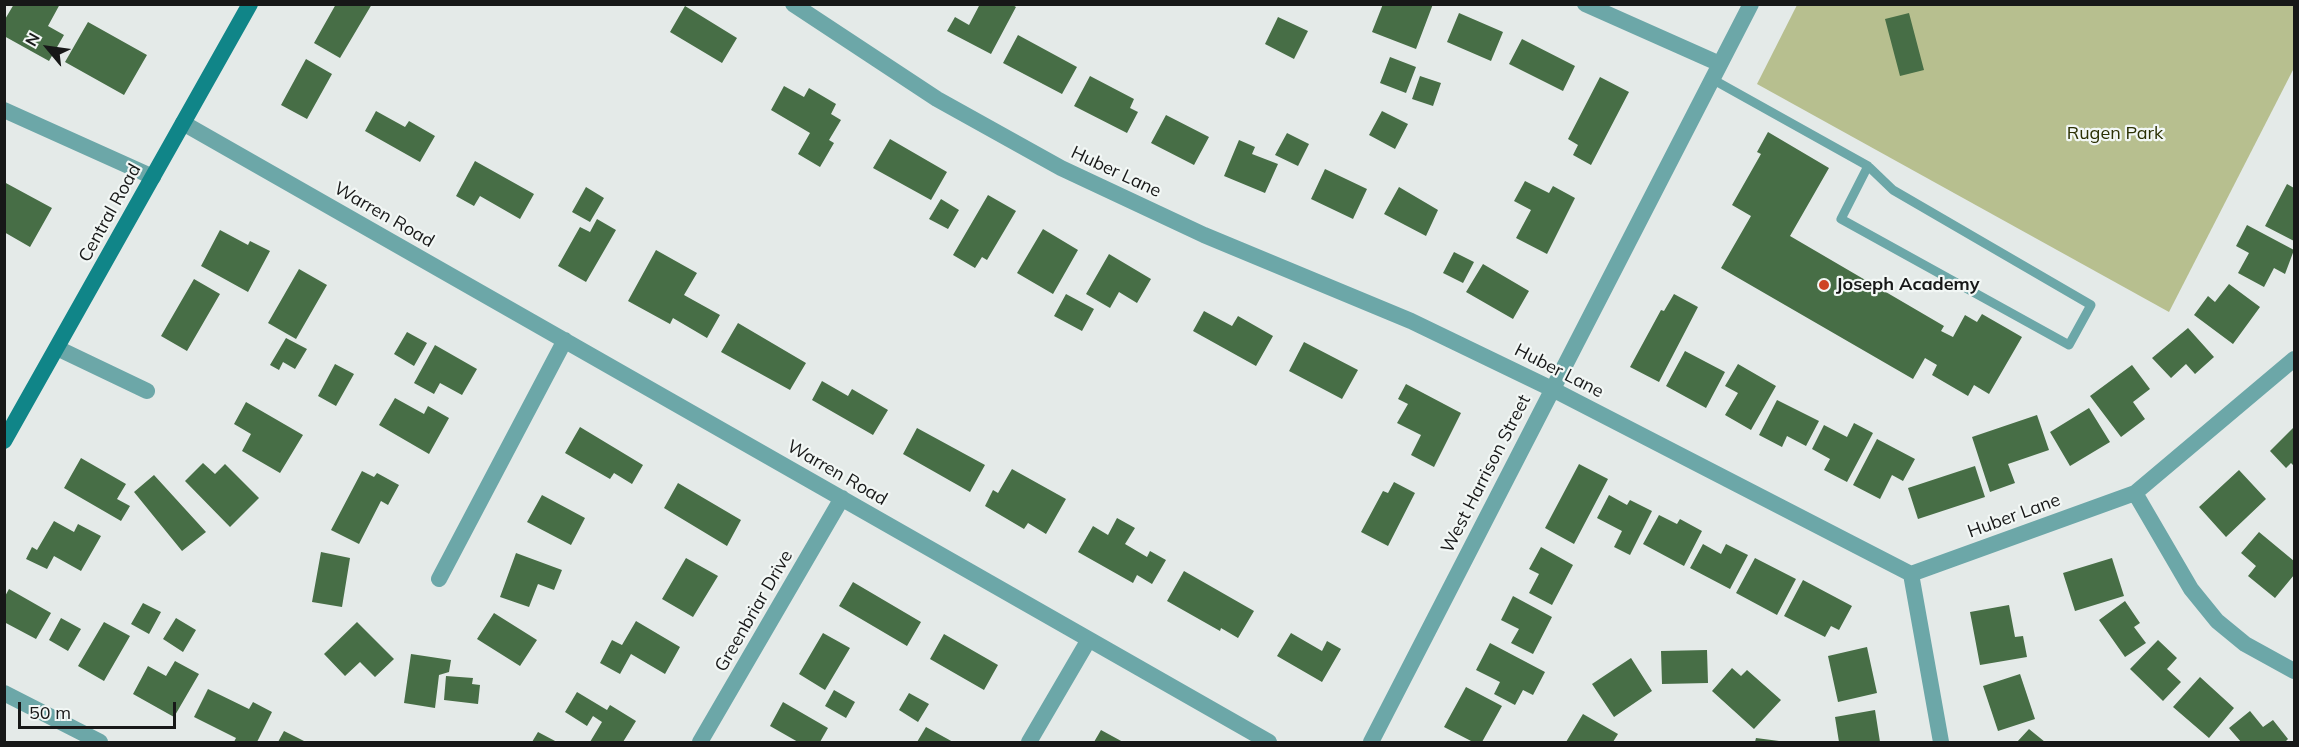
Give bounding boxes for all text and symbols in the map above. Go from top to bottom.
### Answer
north arrow [18,18,78,78]
text: N [21,29,44,49]
park label: Rugen Park [2067,123,2163,145]
street label: Huber Lane [1068,142,1164,202]
street label: Central Road [74,160,146,266]
street label: Warren Road [330,178,438,252]
place label: Joseph Academy [1836,274,1979,296]
marker: Joseph Academy [1817,278,1831,292]
street label: Huber Lane [1511,339,1607,403]
street label: West Harrison Street [1437,391,1535,557]
street label: Warren Road [783,436,891,510]
street label: Huber Lane [1965,489,2063,543]
street label: Greenbriar Drive [710,546,798,676]
scale bar [21,690,178,728]
text: 50 m [29,701,71,724]

